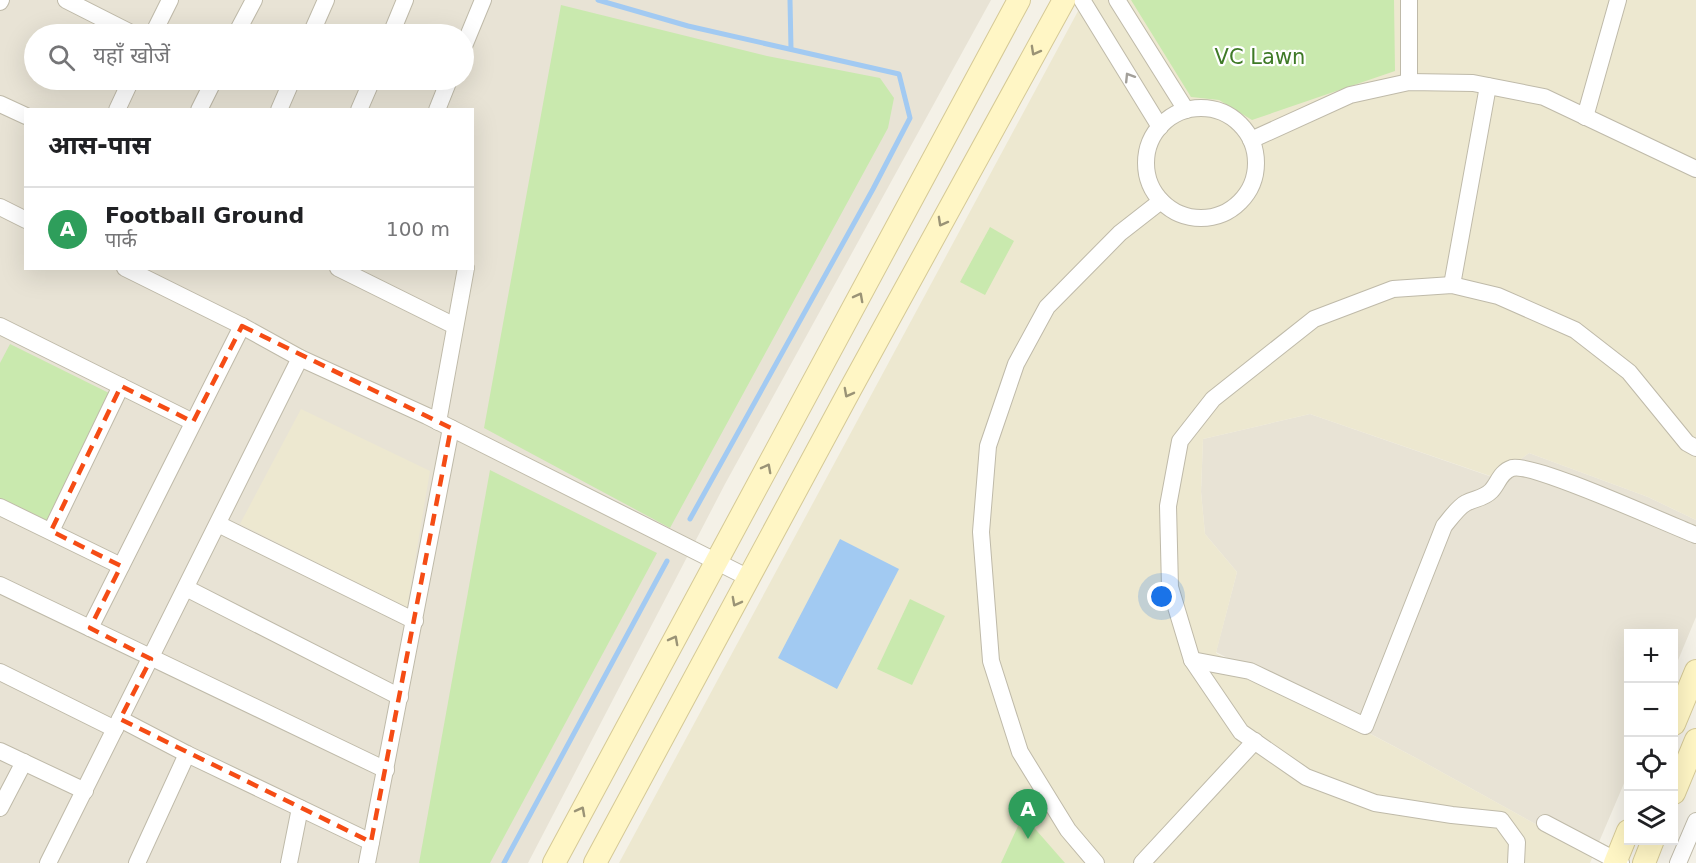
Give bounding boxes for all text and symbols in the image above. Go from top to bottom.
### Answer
search box [24,24,474,90]
icon: search [45,41,78,74]
text: यहाँ खोजें [93,43,170,68]
one-way arrow [1031,45,1042,55]
park label: VC Lawn [1215,45,1305,69]
one-way arrow [1125,73,1137,83]
text: आस-पास [48,130,151,160]
text: Football Ground [105,203,304,228]
one-way arrow [938,216,949,226]
text: A [60,217,75,241]
text: 100 m [386,217,450,241]
text: पार्क [105,228,137,252]
one-way arrow [852,292,863,303]
one-way arrow [844,387,855,397]
one-way arrow [760,464,771,474]
your location [1147,582,1176,611]
one-way arrow [732,596,743,606]
map controls [1624,629,1678,845]
button: + [1624,629,1678,683]
one-way arrow [667,636,678,646]
button: − [1624,683,1678,737]
button: locate [1624,737,1678,791]
pin: A [1008,790,1048,839]
button: layers [1624,791,1678,845]
one-way arrow [574,807,586,818]

